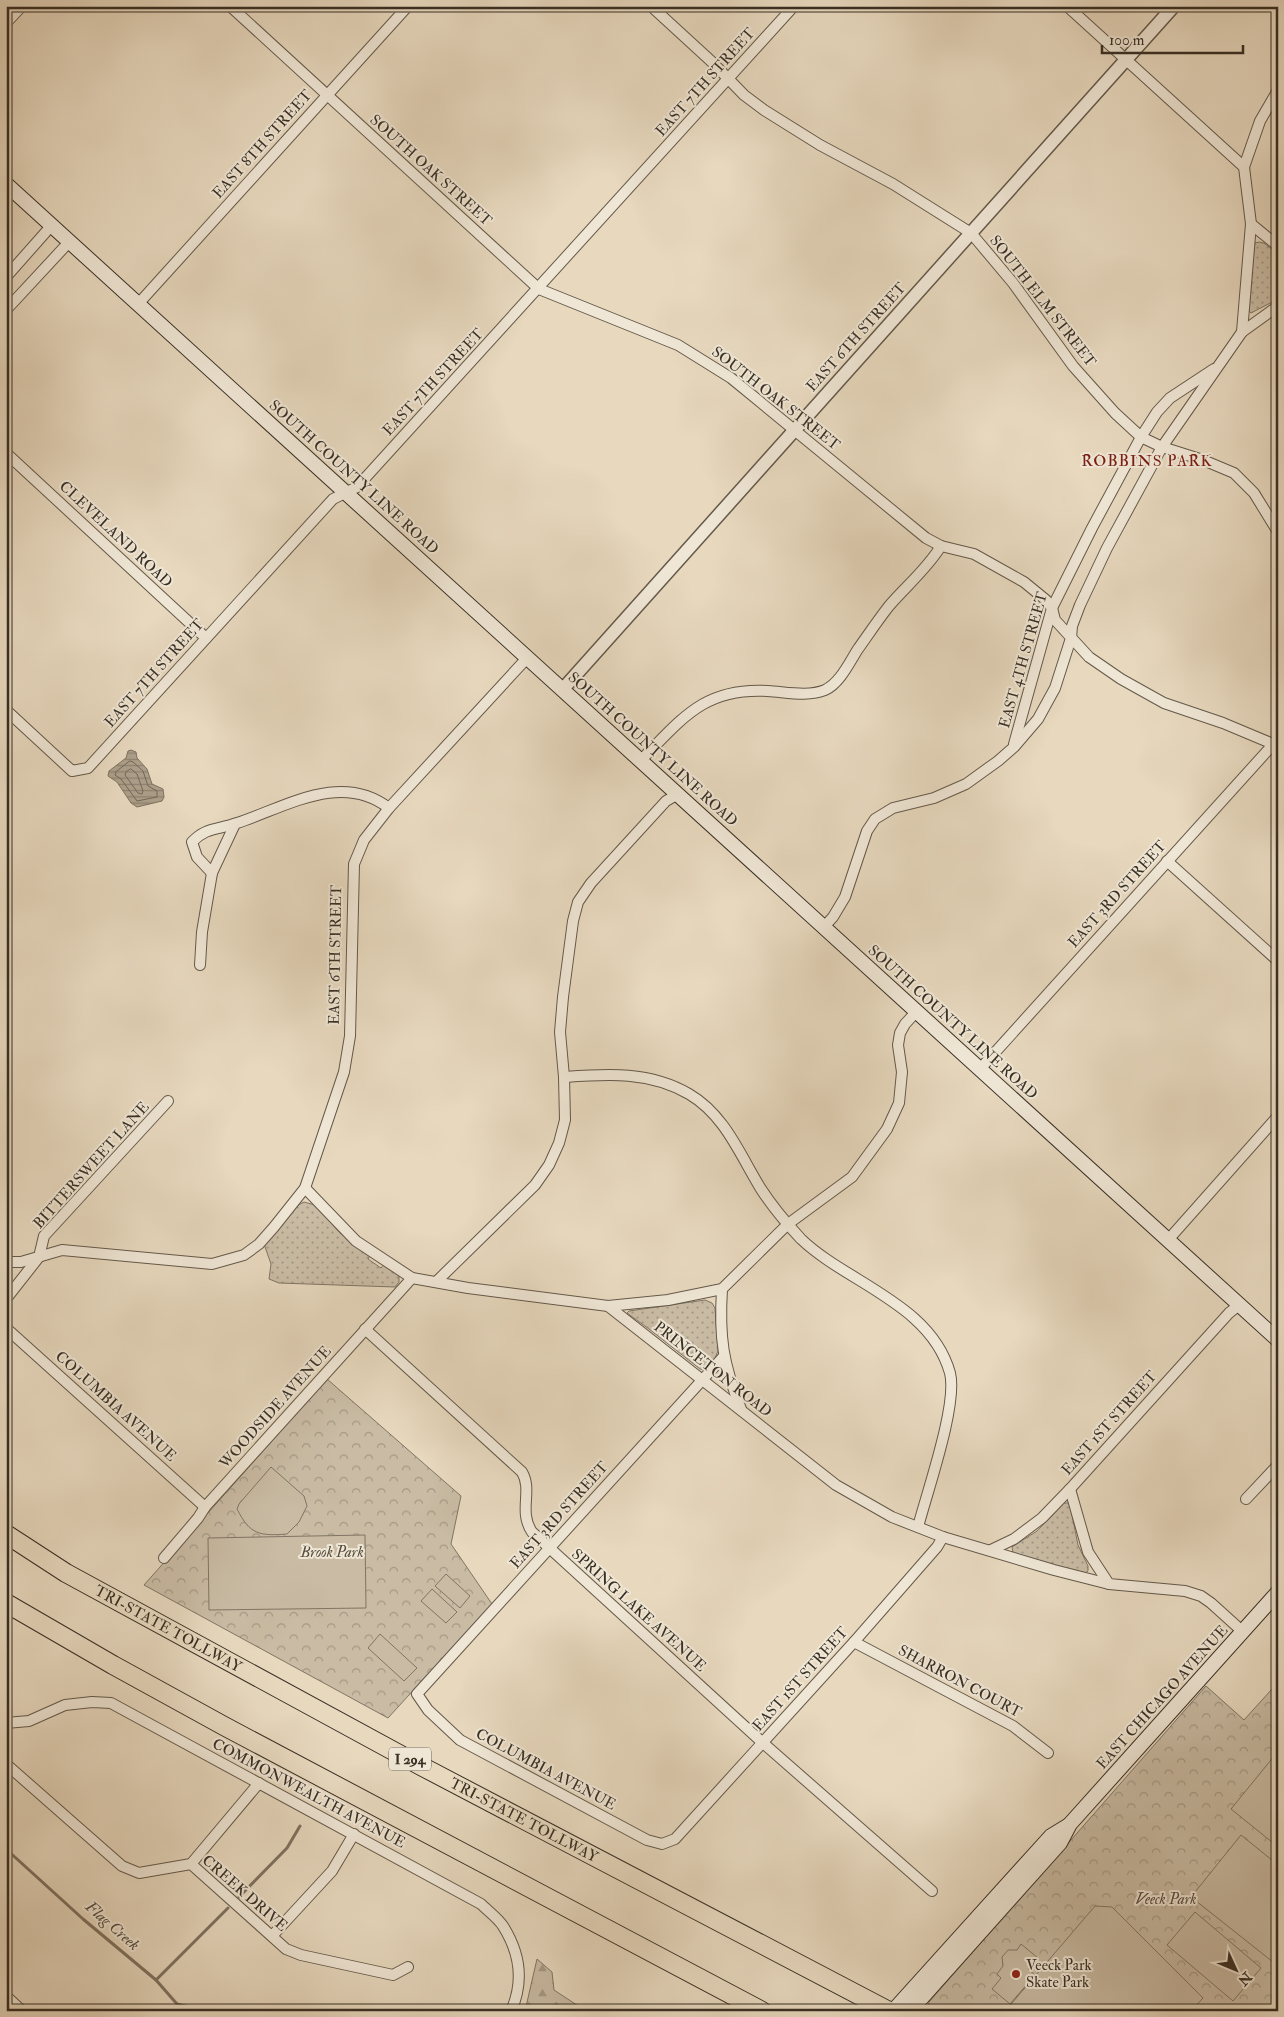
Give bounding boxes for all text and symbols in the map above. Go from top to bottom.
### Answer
scale bar [1102,22,1243,54]
street label: EAST 7TH STREET [652,24,759,140]
text: 100 m [1109,31,1145,50]
street label: EAST 8TH STREET [209,86,316,203]
street label: SOUTH OAK STREET [366,111,496,230]
street label: SOUTH ELM STREET [985,232,1100,371]
street label: EAST 6TH STREET [802,279,910,396]
street label: EAST 7TH STREET [379,325,488,440]
street label: SOUTH OAK STREET [708,342,844,454]
street label: SOUTH COUNTY LINE ROAD [265,396,443,559]
district label: ROBBINS PARK [1081,451,1213,471]
street label: CLEVELAND ROAD [55,477,176,592]
street label: EAST 4TH STREET [995,590,1052,730]
street label: EAST 7TH STREET [101,615,208,731]
street label: SOUTH COUNTY LINE ROAD [564,668,742,831]
street label: EAST 3RD STREET [1064,837,1171,952]
street label: EAST 6TH STREET [325,885,346,1025]
street label: SOUTH COUNTY LINE ROAD [864,941,1042,1104]
street label: BITTERSWEET LANE [29,1098,154,1233]
street label: PRINCETON ROAD [650,1317,775,1421]
street label: WOODSIDE AVENUE [215,1342,336,1473]
street label: COLUMBIA AVENUE [51,1347,180,1466]
street label: EAST 1ST STREET [1058,1367,1161,1479]
street label: EAST 3RD STREET [506,1458,613,1573]
park label: Brook Park [299,1543,364,1562]
street label: SPRING LAKE AVENUE [567,1545,710,1676]
street label: TRI-STATE TOLLWAY [91,1581,246,1677]
street label: EAST CHICAGO AVENUE [1093,1621,1232,1773]
street label: EAST 1ST STREET [749,1623,852,1735]
street label: SHARRON COURT [895,1641,1025,1722]
street label: COLUMBIA AVENUE [472,1724,619,1815]
street label: COMMONWEALTH AVENUE [209,1734,409,1853]
road number: I 294 [389,1748,431,1770]
street label: TRI-STATE TOLLWAY [446,1774,602,1867]
street label: CREEK DRIVE [198,1851,291,1936]
park label: Veeck Park [1136,1890,1196,1909]
water label: Flag Creek [80,1896,144,1955]
north arrow [1212,1944,1262,1994]
place label: Veeck Park Skate Park [1026,1956,1092,1992]
marker: Veeck Park Skate Park [1010,1968,1022,1980]
text: N [1234,1968,1256,1989]

